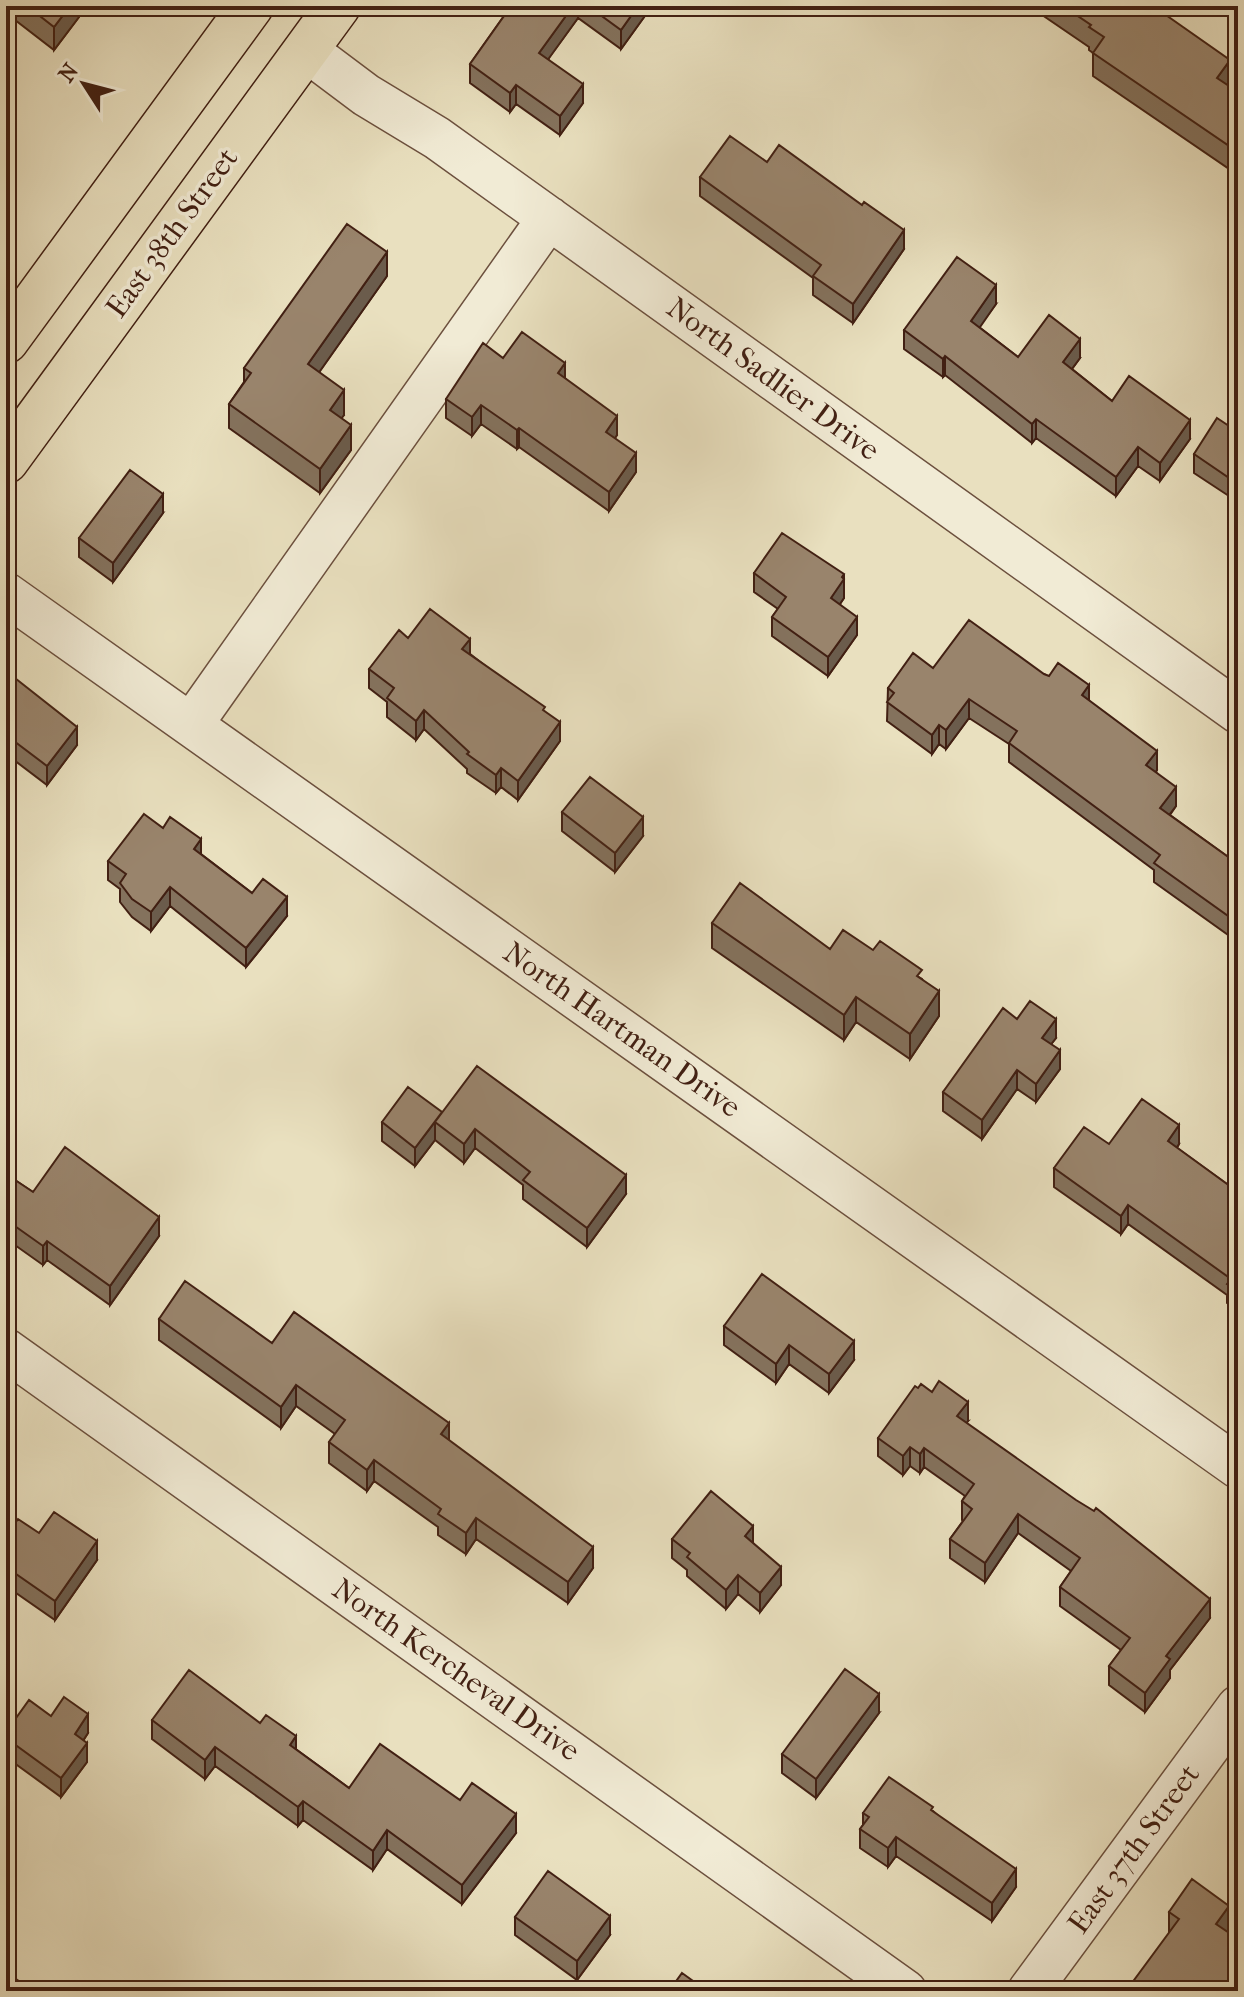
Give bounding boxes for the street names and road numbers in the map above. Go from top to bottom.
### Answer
street label: East 38th Street [99,141,245,325]
street label: North Sadlier Drive [660,290,886,468]
street label: North Hartman Drive [497,935,747,1125]
street label: North Kercheval Drive [326,1571,587,1769]
street label: East 37th Street [1061,1757,1207,1940]

